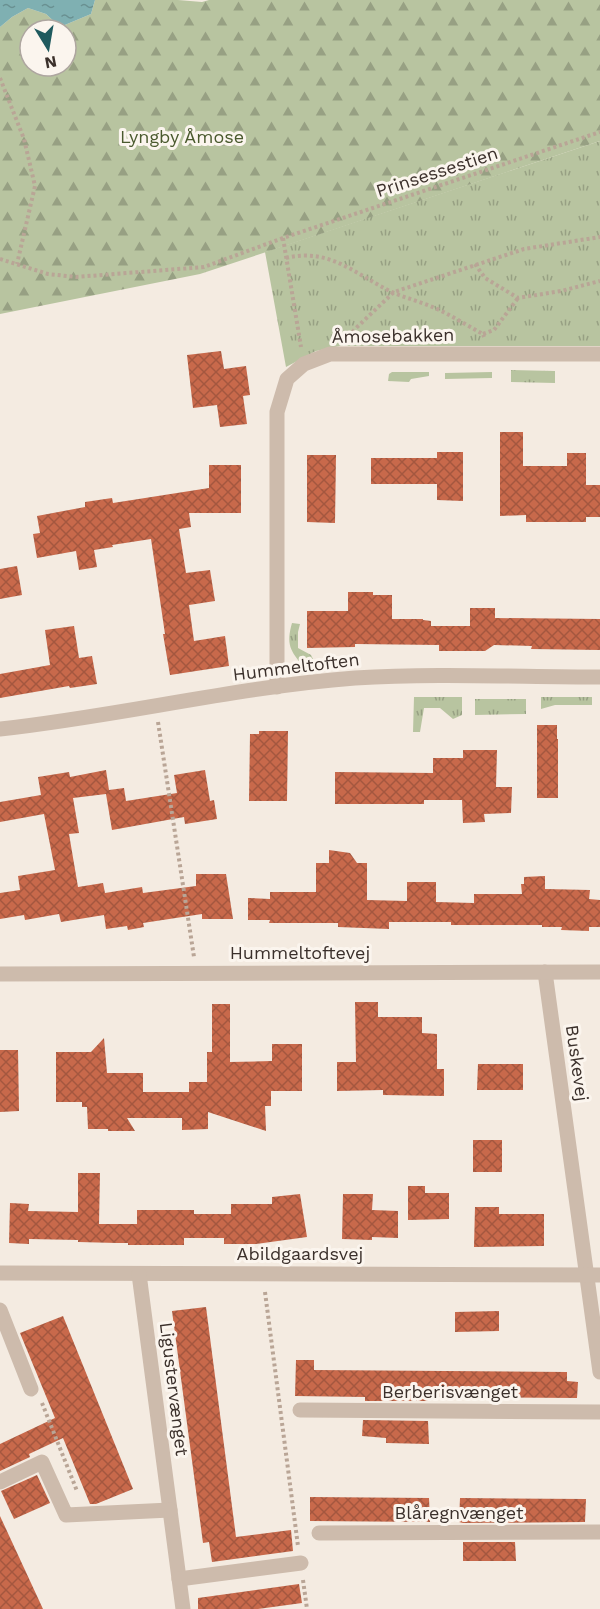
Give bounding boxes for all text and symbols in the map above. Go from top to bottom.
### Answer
north arrow [18,18,78,78]
text: N [43,52,58,73]
park label: Lyngby Åmose [120,126,244,147]
street label: Prinsessestien [373,142,500,201]
street label: Åmosebakken [331,324,455,347]
street label: Hummeltoften [231,648,360,685]
street label: Hummeltoftevej [230,942,370,963]
street label: Buskevej [562,1023,593,1102]
street label: Abildgaardsvej [237,1243,363,1264]
street label: Ligustervænget [156,1321,193,1457]
street label: Berberisvænget [382,1381,519,1402]
street label: Blåregnvænget [395,1502,524,1523]

